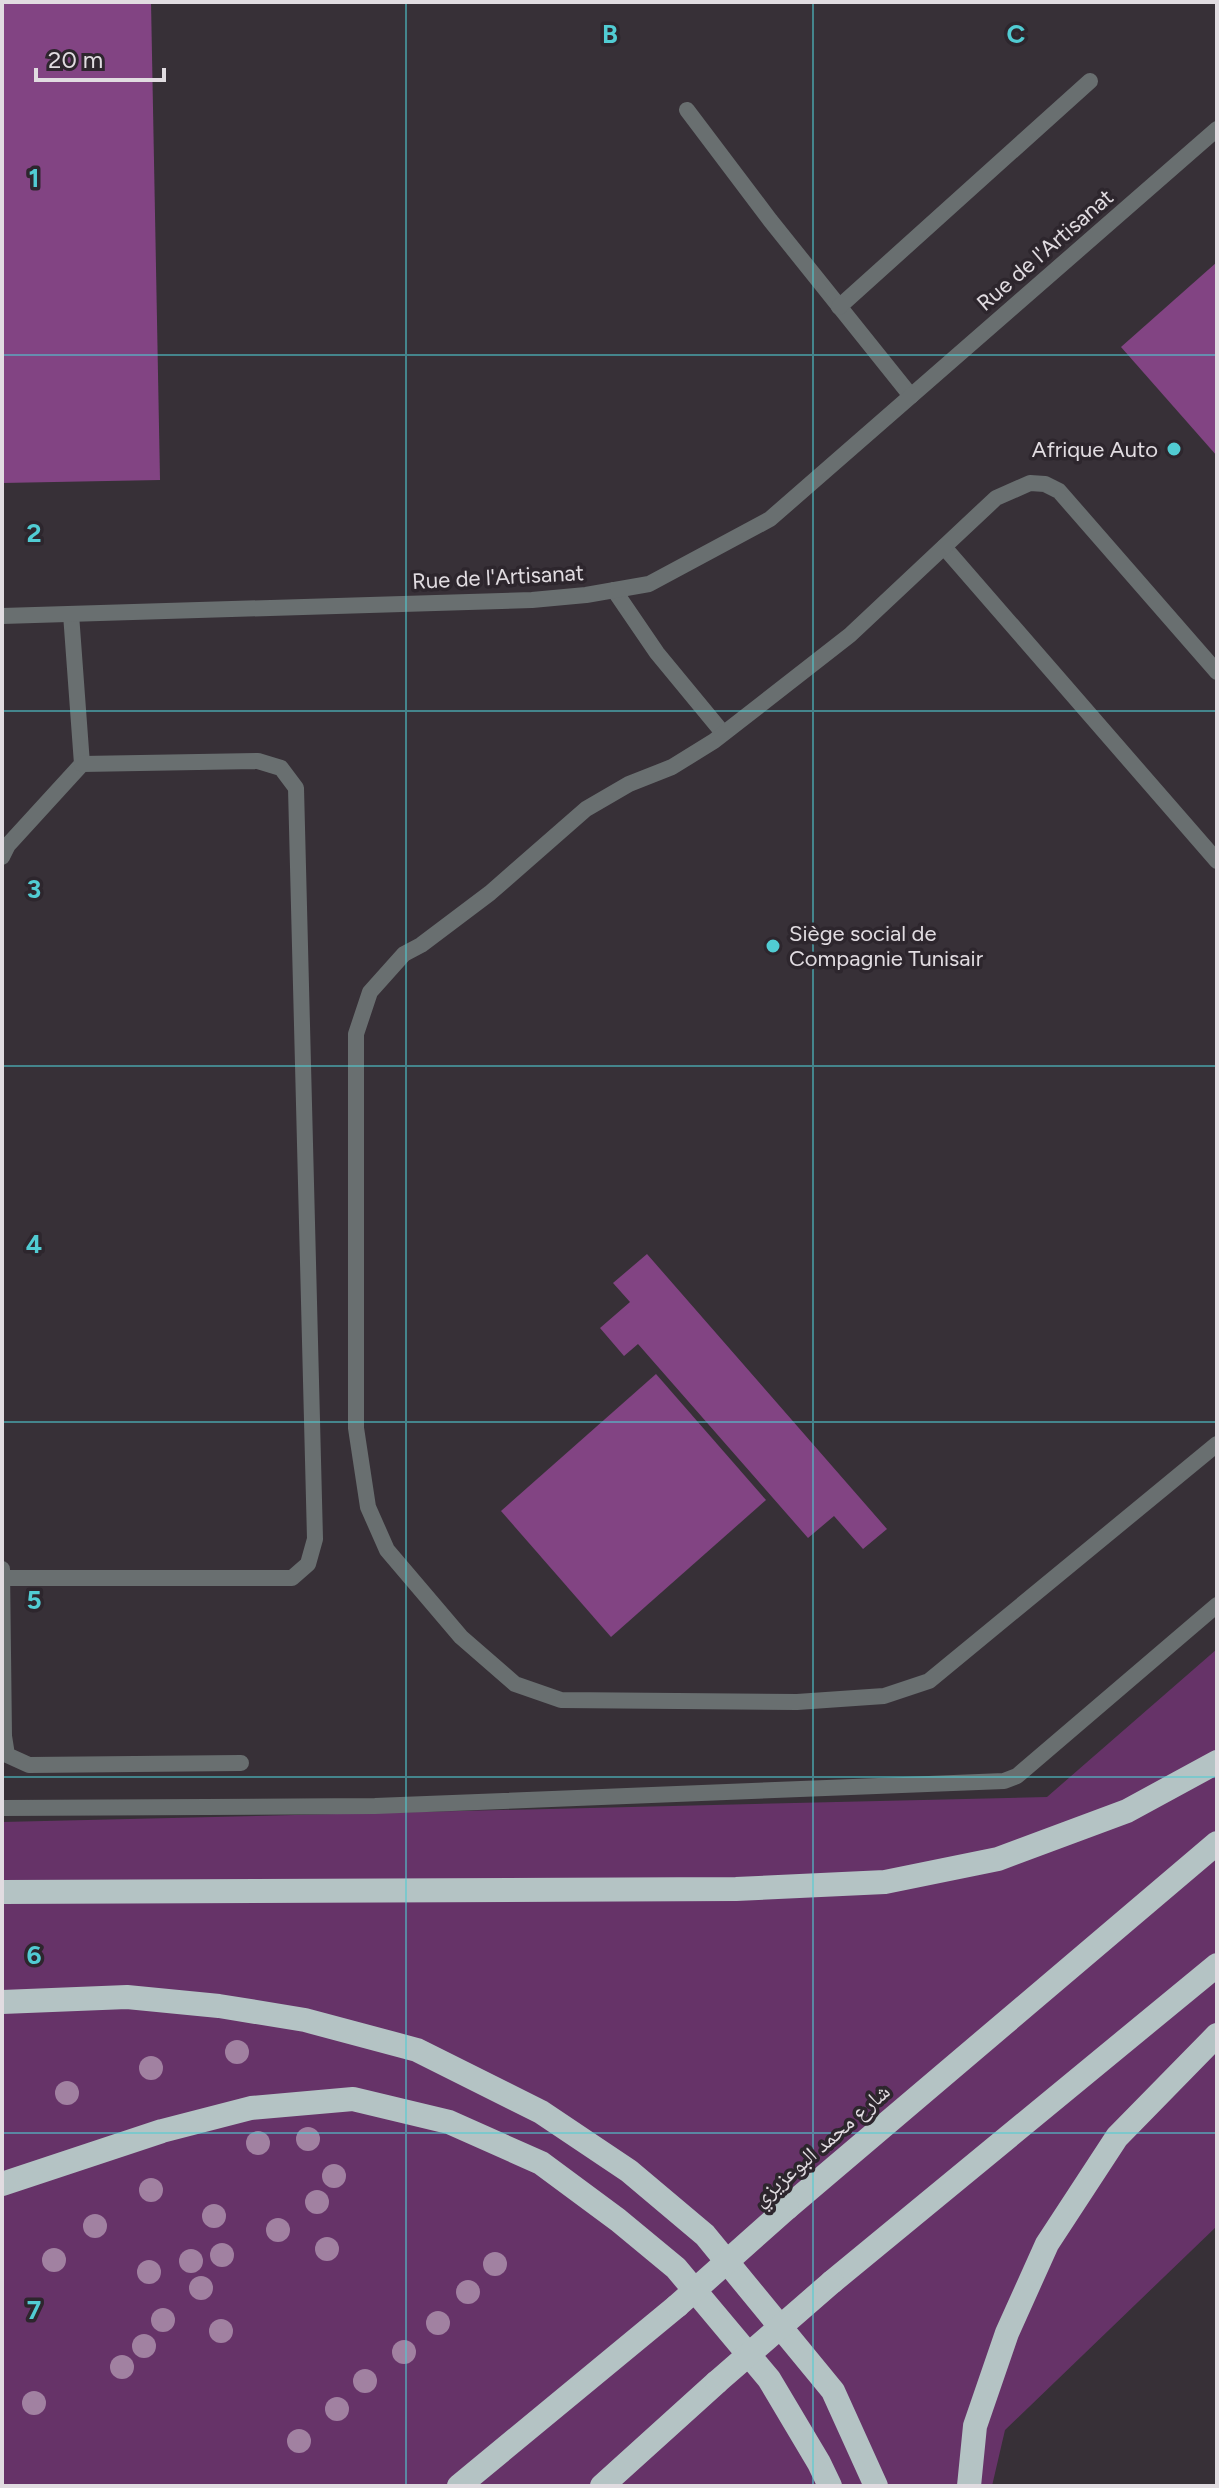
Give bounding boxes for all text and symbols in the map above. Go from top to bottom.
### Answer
text: B [602,18,618,50]
text: C [1007,18,1026,50]
scale bar [36,32,164,82]
text: 20 m [48,45,103,74]
text: 1 [29,162,39,194]
street label: Rue de l'Artisanat [971,183,1119,317]
place label: Afrique Auto [1032,436,1158,463]
marker: Afrique Auto [1165,440,1183,458]
text: 2 [26,517,42,549]
street label: Rue de l'Artisanat [411,559,585,595]
text: 3 [27,873,41,905]
place label: Siège social de Compagnie Tunisair [789,920,984,972]
marker: Siège social de Compagnie Tunisair [764,937,782,955]
text: 4 [26,1228,42,1260]
text: 5 [26,1584,42,1616]
text: 6 [26,1939,42,1971]
street label: شارع محمد البوعزيزي [747,2078,898,2215]
text: 7 [27,2294,41,2326]

